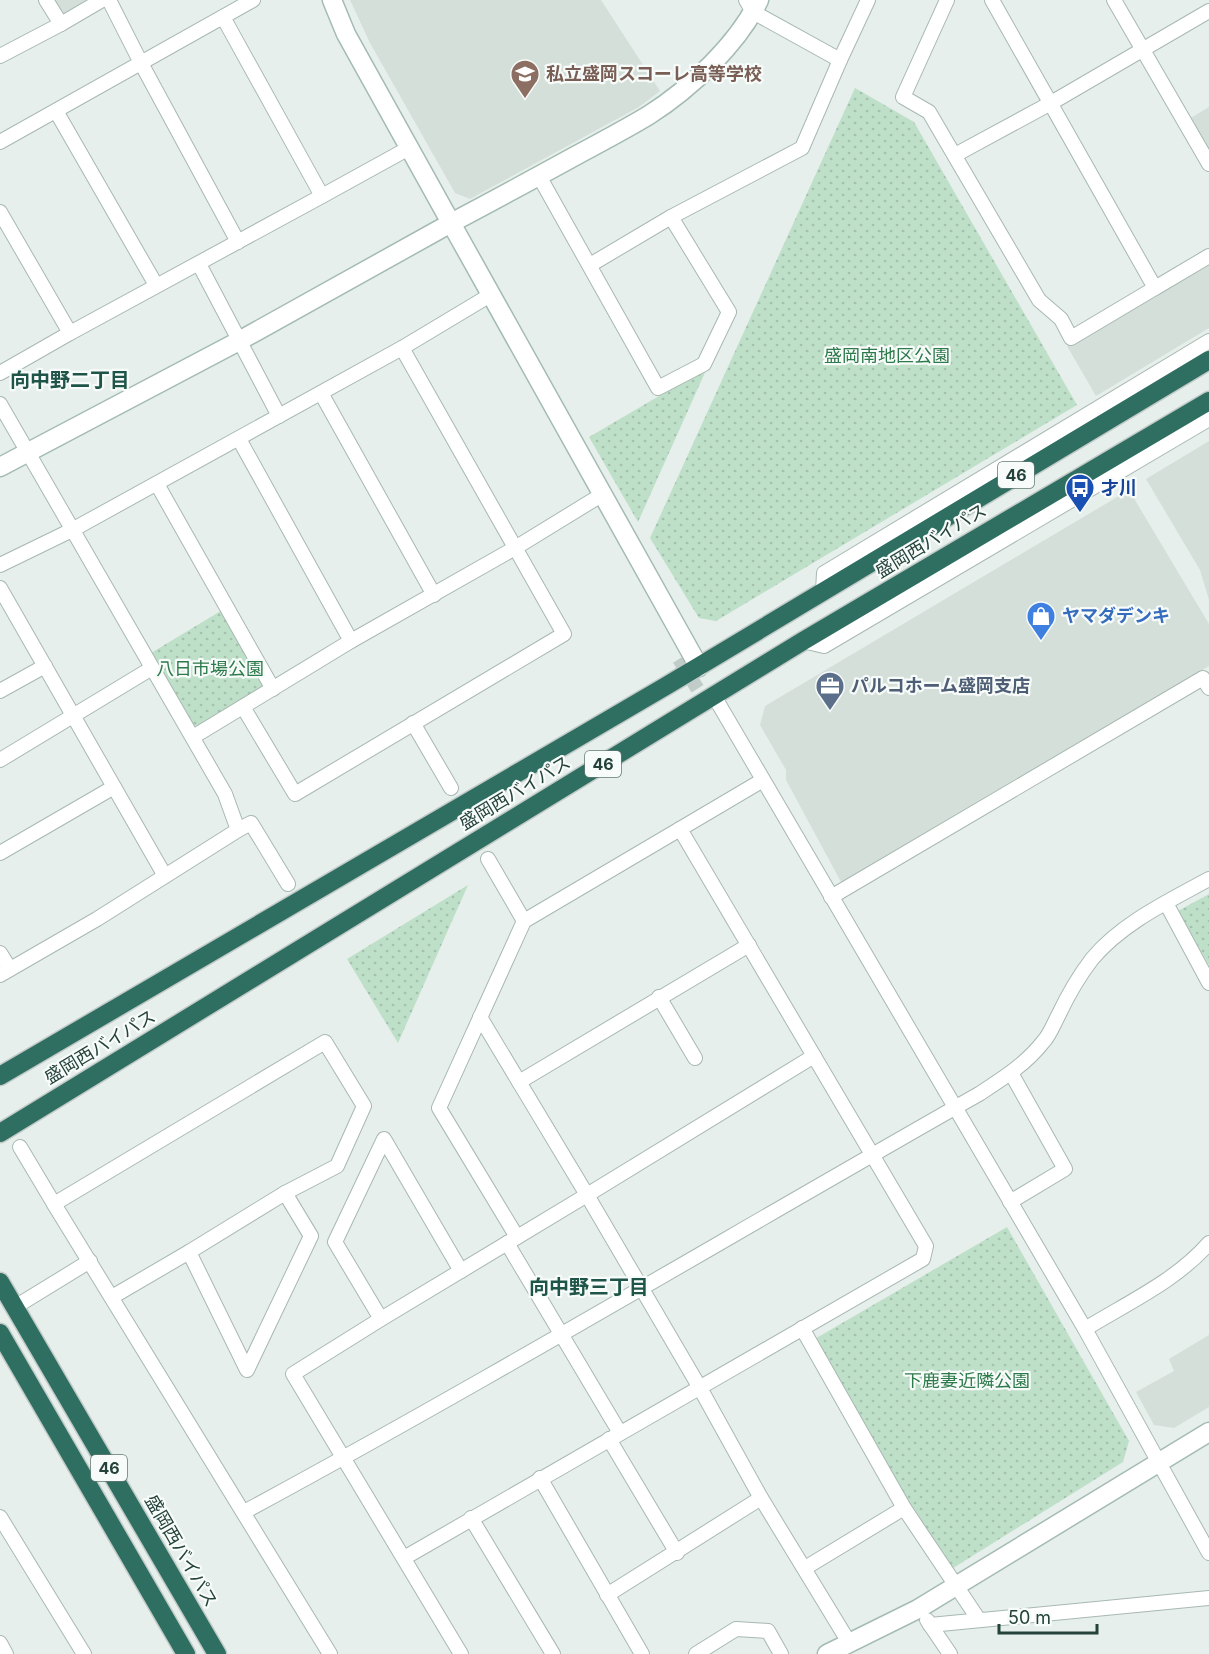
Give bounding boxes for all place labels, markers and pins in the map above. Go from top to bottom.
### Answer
school or university icon: 私立盛岡スコーレ高等学校 [509,58,541,100]
place label: 私立盛岡スコーレ高等学校 [546,63,762,84]
bus stop icon: 才川 [1064,472,1096,514]
place label: 才川 [1101,477,1137,498]
shop icon: ヤマダデンキ [1025,600,1057,642]
place label: ヤマダデンキ [1062,605,1170,626]
office icon: パルコホーム盛岡支店 [814,670,846,712]
place label: パルコホーム盛岡支店 [851,675,1030,696]

